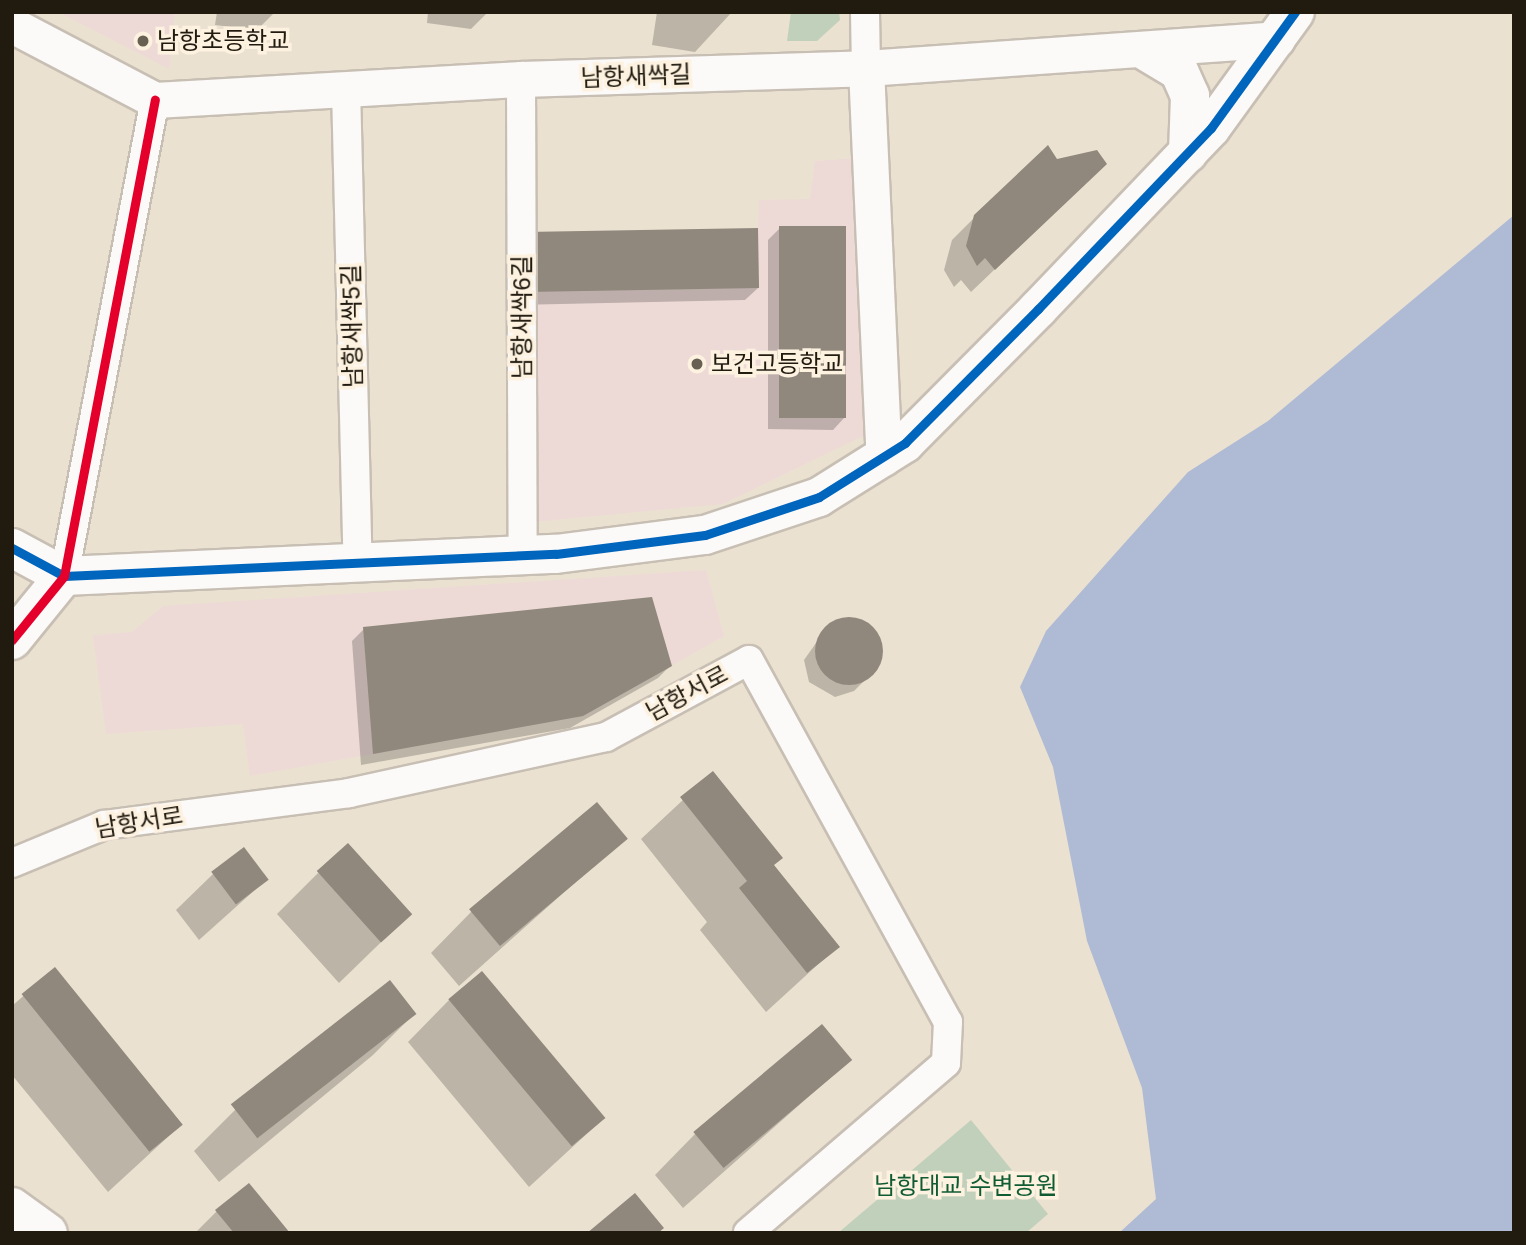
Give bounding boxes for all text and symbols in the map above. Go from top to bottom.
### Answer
place label: 남항초등학교 [157,27,289,55]
marker: 남항초등학교 [135,33,151,49]
street label: 남항새싹길 [580,60,692,92]
street label: 남항새싹6길 [508,255,536,379]
street label: 남항새싹5길 [337,264,367,388]
place label: 보건고등학교 [711,350,843,378]
marker: 보건고등학교 [689,356,705,372]
street label: 남항서로 [641,660,733,726]
street label: 남항서로 [93,801,185,843]
park label: 남항대교 수변공원 [874,1172,1058,1200]

